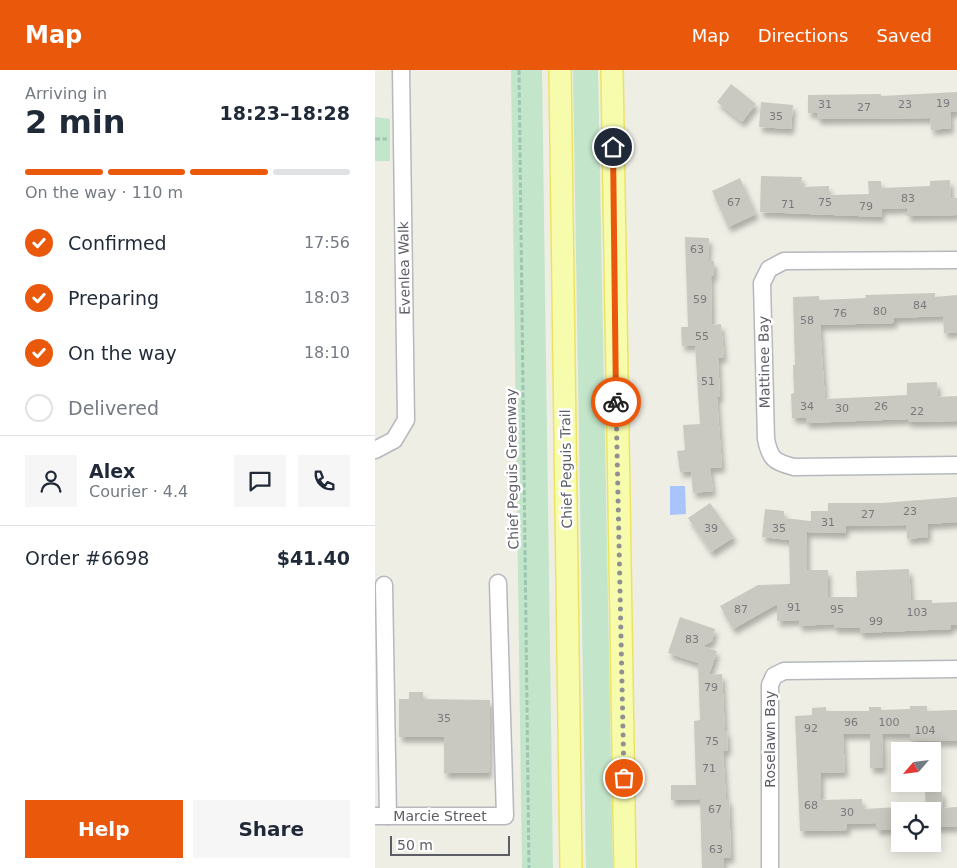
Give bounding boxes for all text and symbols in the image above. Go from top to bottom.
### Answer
text: Map [25,21,82,49]
text: Map [692,25,730,46]
text: Directions [758,25,848,46]
text: Saved [876,25,932,46]
text: Arriving in [25,84,107,103]
house number: 19 [936,97,950,110]
house number: 31 [818,98,832,111]
house number: 23 [898,98,912,111]
house number: 27 [857,101,871,114]
text: 18:23–18:28 [220,102,350,124]
text: 2 min [25,103,126,141]
house number: 35 [769,110,783,123]
pin [592,126,634,168]
icon: home [599,133,627,161]
text: On the way · 110 m [25,183,183,202]
house number: 83 [901,192,915,205]
house number: 67 [727,196,741,209]
house number: 75 [818,196,832,209]
house number: 71 [781,198,795,211]
house number: 79 [859,200,873,213]
street label: Evenlea Walk [395,220,413,315]
icon: check [25,229,53,257]
text: Confirmed [68,232,167,254]
text: 17:56 [304,233,350,252]
house number: 63 [690,243,704,256]
icon: check [25,284,53,312]
text: Preparing [68,287,159,309]
text: 18:03 [304,288,350,307]
house number: 59 [693,293,707,306]
house number: 84 [913,299,927,312]
house number: 80 [873,305,887,318]
house number: 76 [833,307,847,320]
house number: 58 [800,314,814,327]
street label: Mattinee Bay [755,316,773,408]
house number: 55 [695,330,709,343]
icon: check [25,339,53,367]
text: On the way [68,342,177,364]
text: 18:10 [304,343,350,362]
house number: 51 [701,375,715,388]
courier [591,377,641,427]
street label: Chief Peguis Greenway [503,388,521,550]
icon: bike [602,388,630,416]
text: Delivered [68,397,159,419]
house number: 34 [800,400,814,413]
house number: 26 [874,400,888,413]
house number: 30 [835,402,849,415]
house number: 22 [910,405,924,418]
street label: Chief Peguis Trail [557,409,575,529]
button: person [25,455,77,507]
button: chat [234,455,286,507]
button: phone [298,455,350,507]
text: Alex [89,460,135,482]
text: Courier · 4.4 [89,482,188,501]
house number: 23 [903,505,917,518]
house number: 27 [861,508,875,521]
house number: 31 [821,516,835,529]
house number: 39 [704,522,718,535]
house number: 35 [772,522,786,535]
text: Order #6698 [25,547,149,569]
text: $41.40 [277,547,350,569]
house number: 91 [787,601,801,614]
house number: 87 [734,603,748,616]
house number: 95 [830,603,844,616]
house number: 103 [907,606,928,619]
house number: 99 [869,615,883,628]
house number: 83 [685,633,699,646]
house number: 79 [704,681,718,694]
street label: Roselawn Bay [762,690,778,788]
house number: 35 [437,712,451,725]
house number: 96 [844,716,858,729]
house number: 100 [879,716,900,729]
house number: 92 [804,722,818,735]
house number: 104 [915,724,936,737]
house number: 75 [705,735,719,748]
north arrow [891,742,941,792]
map controls [891,742,941,852]
pin [603,757,645,799]
house number: 71 [702,762,716,775]
icon: bag [610,764,638,792]
house number: 68 [804,799,818,812]
button: Help [25,800,183,858]
button: Share [193,800,350,858]
button: locate [891,802,941,852]
house number: 67 [708,803,722,816]
house number: 30 [840,806,854,819]
street label: Marcie Street [393,808,487,824]
scale bar [390,833,510,856]
text: 50 m [397,837,433,853]
house number: 63 [709,843,723,856]

